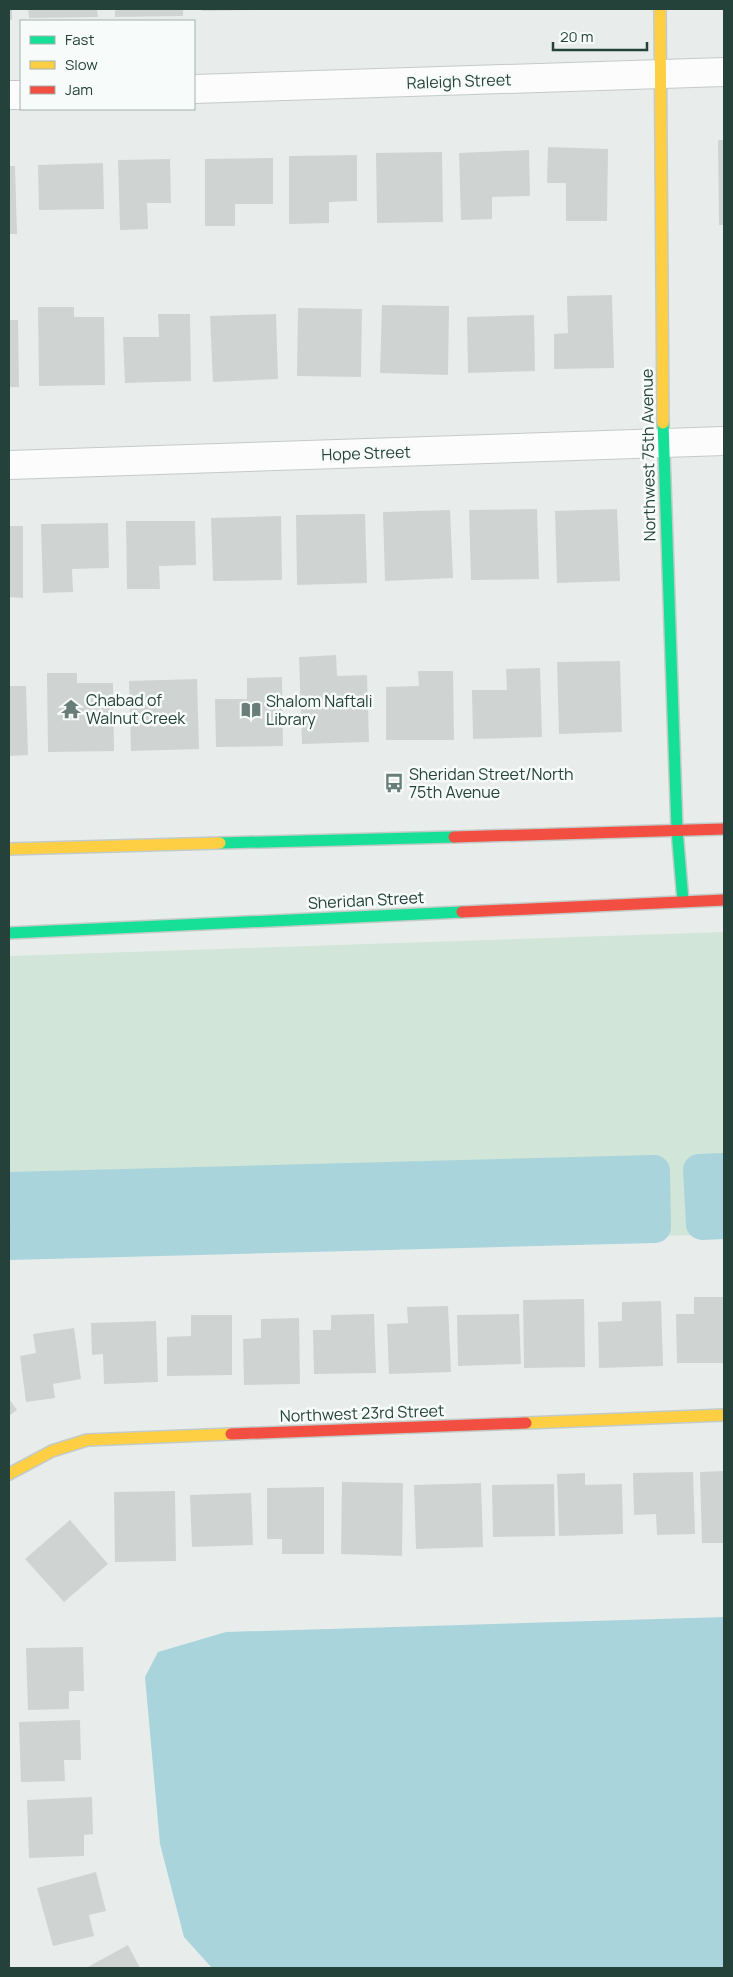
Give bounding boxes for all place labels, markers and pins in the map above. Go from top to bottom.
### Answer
place label: Chabad of Walnut Creek [86,689,186,729]
place label: Shalom Naftali Library [266,690,373,730]
temple icon: Chabad of Walnut Creek [60,698,82,720]
library icon: Shalom Naftali Library [240,699,262,721]
place label: Sheridan Street/North 75th Avenue [409,763,574,803]
bus stop icon: Sheridan Street/North 75th Avenue [383,772,405,794]

